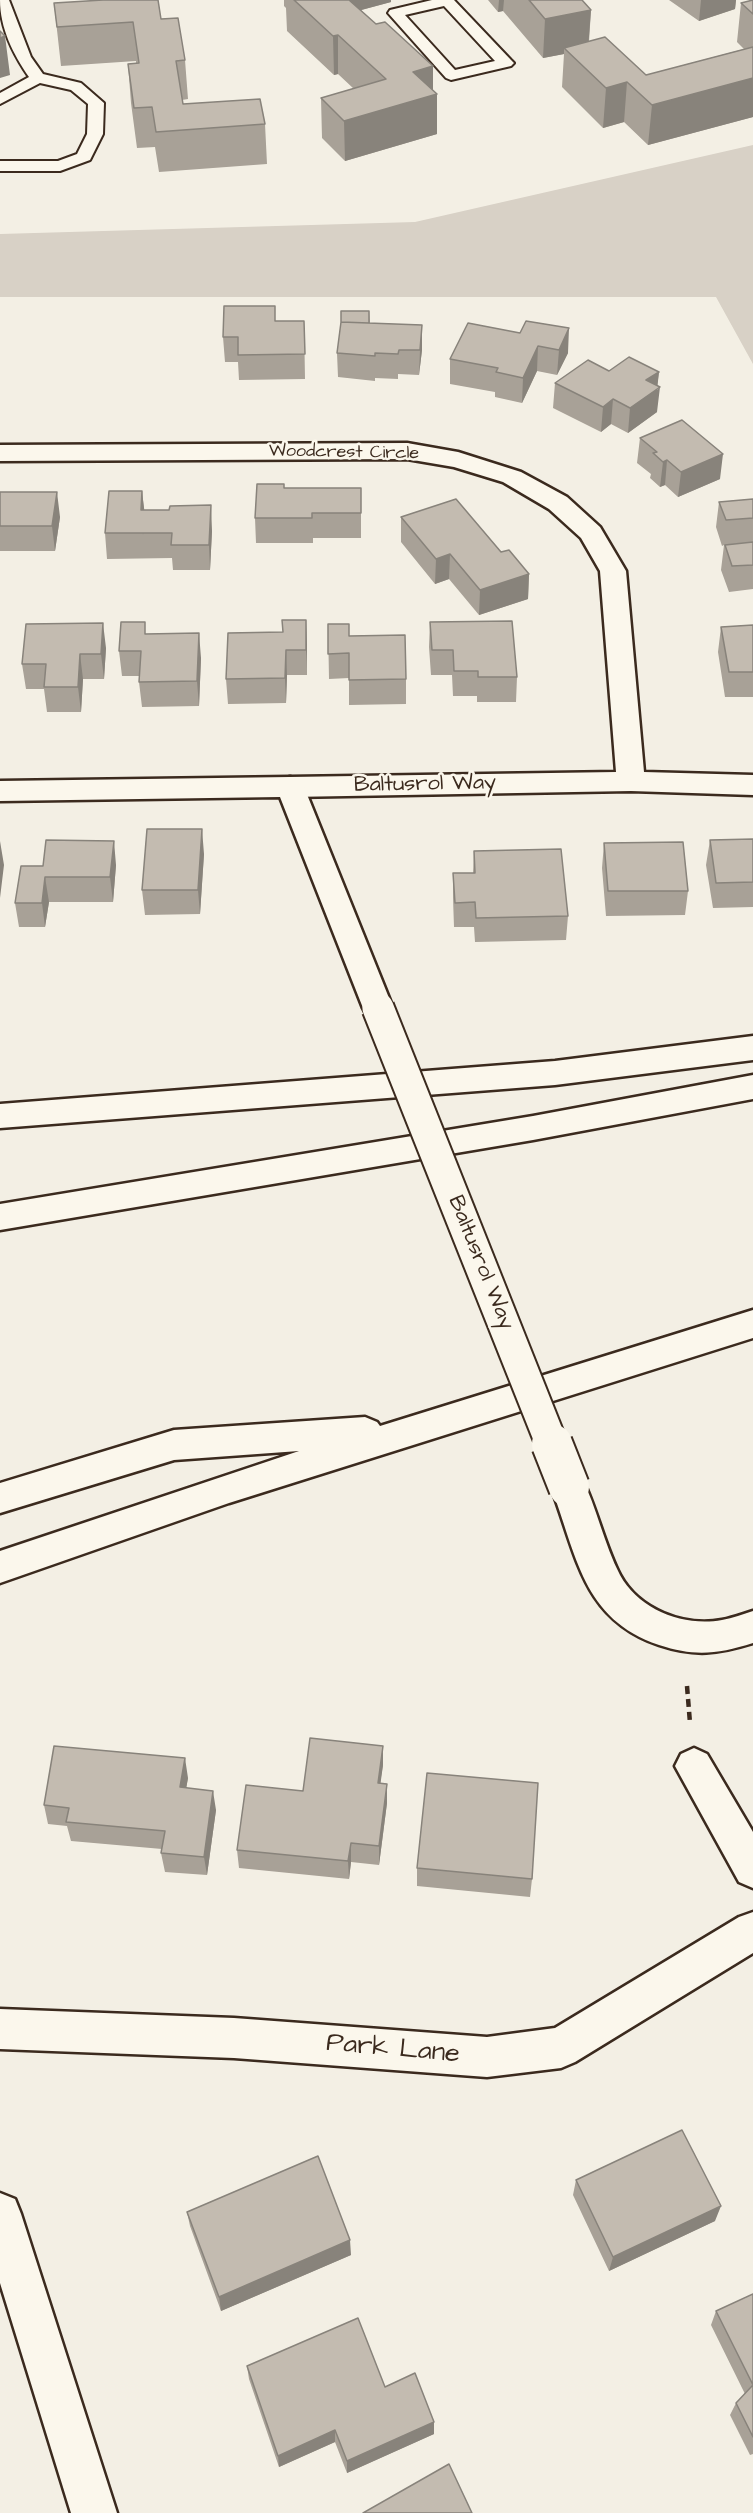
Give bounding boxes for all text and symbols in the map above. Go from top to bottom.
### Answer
street label: Woodcrest Circle [269,441,419,465]
street label: Baltusrol Way [354,771,496,799]
street label: Baltusrol Way [441,1192,519,1334]
street label: Park Lane [325,2028,461,2072]

